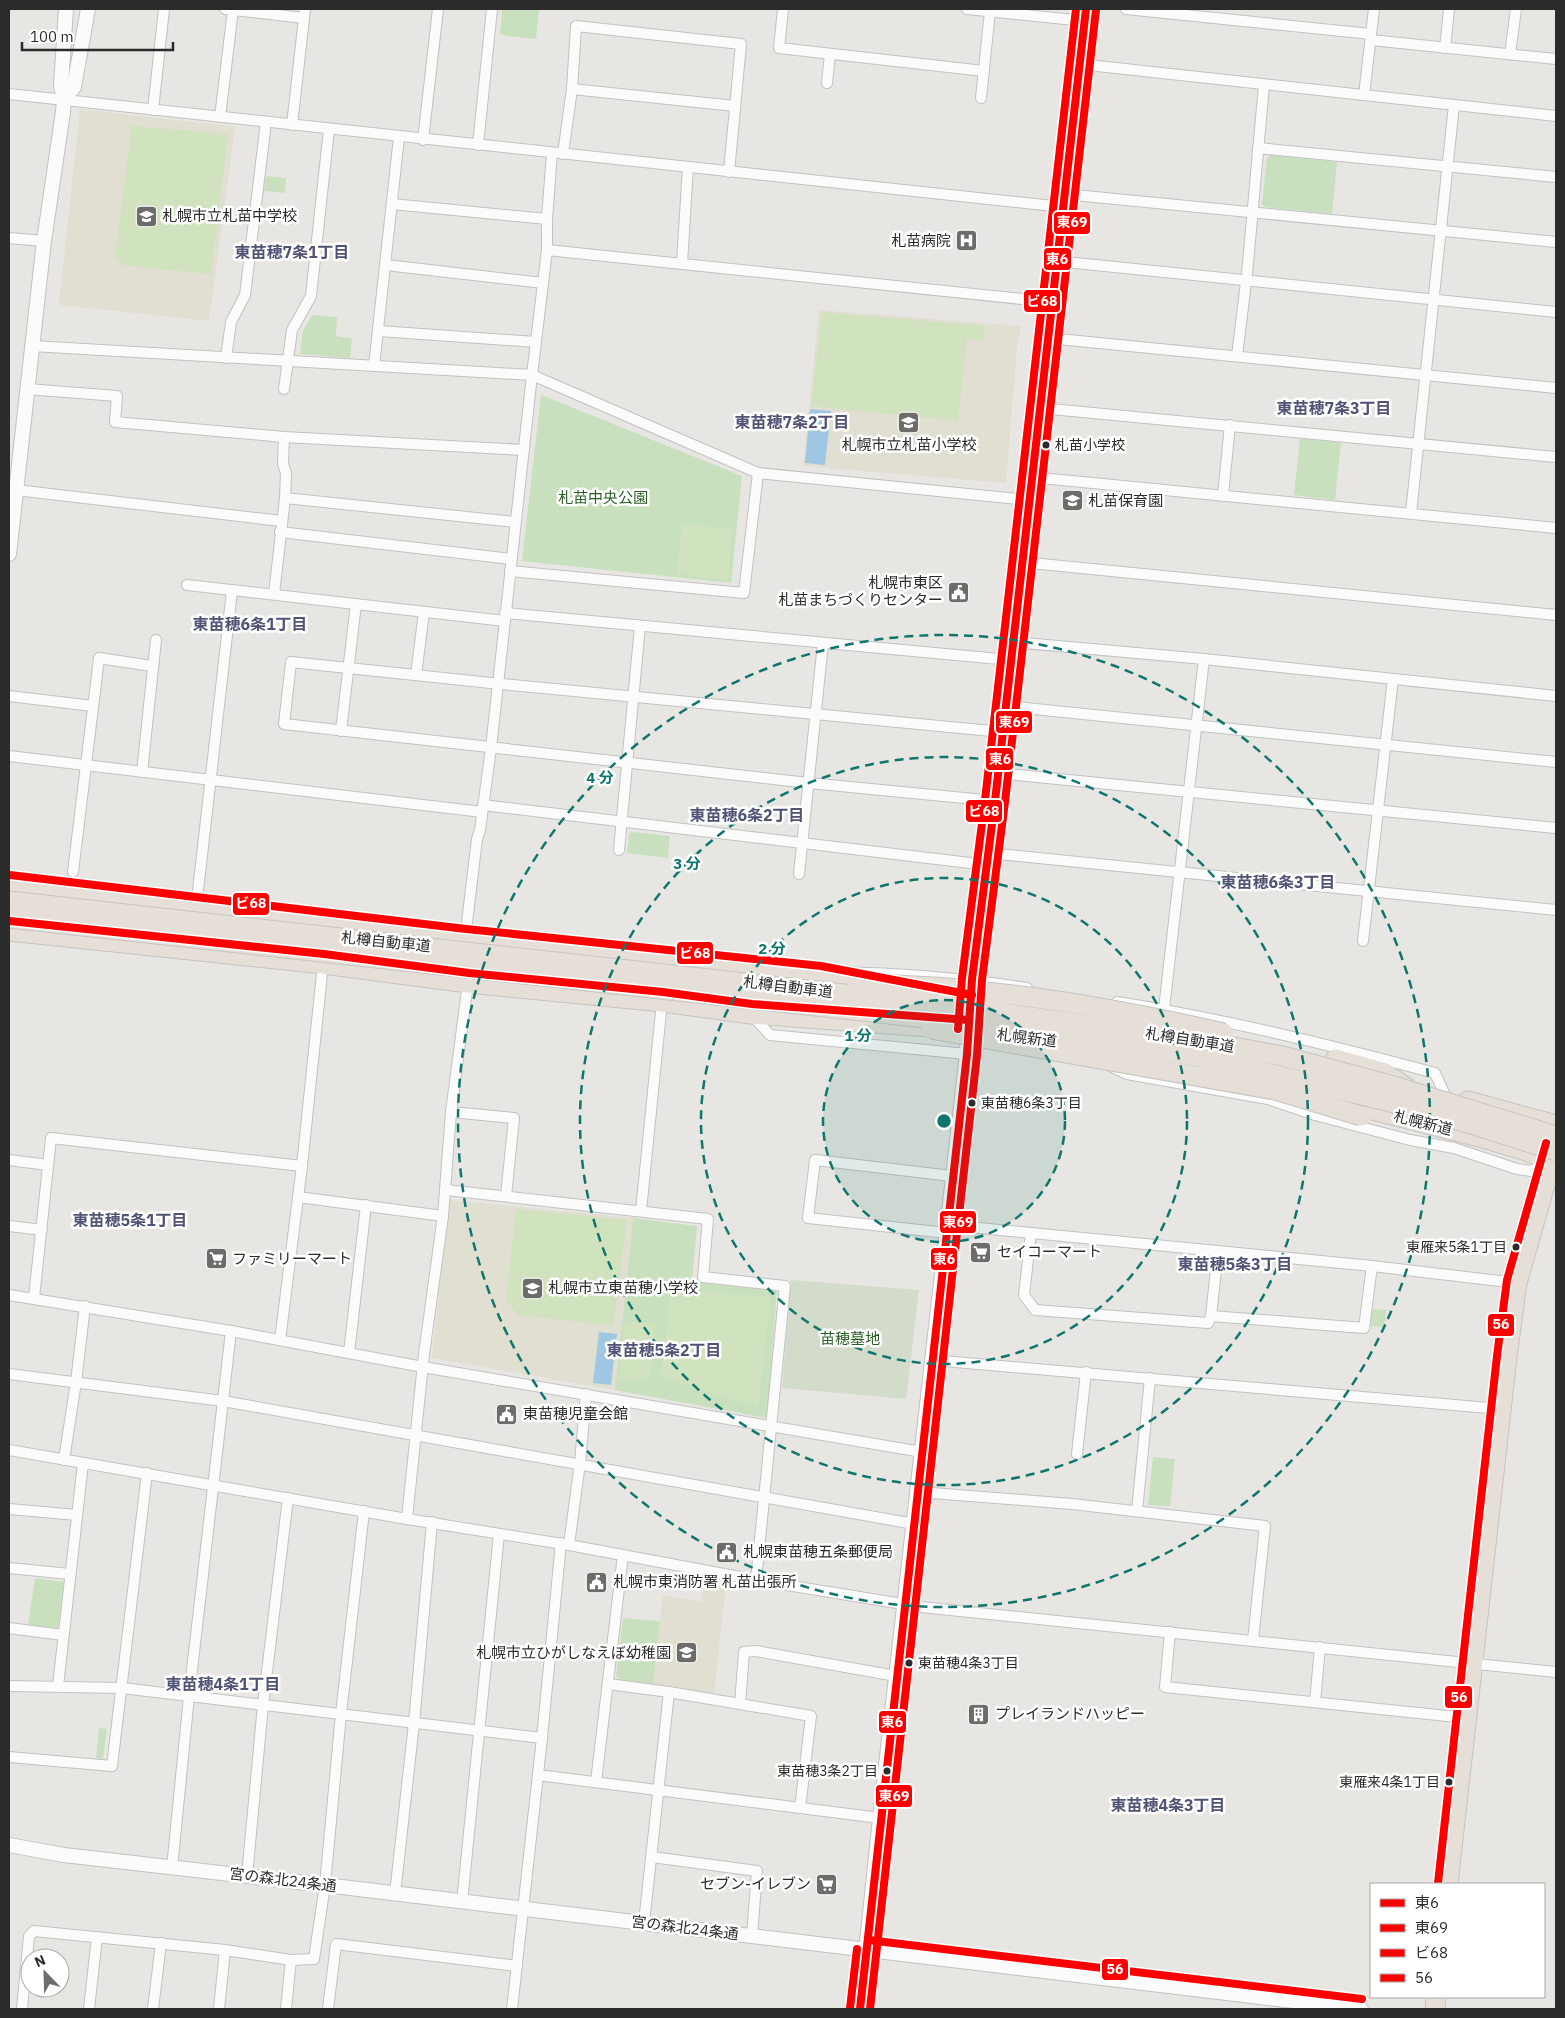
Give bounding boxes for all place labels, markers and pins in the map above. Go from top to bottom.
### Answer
school or university icon: 札幌市立札苗中学校 [134,204,158,228]
place label: 札幌市立札苗中学校 [162,206,297,225]
hospital icon: 札苗病院 [955,229,979,253]
place label: 札苗病院 [891,231,951,250]
school or university icon: 札幌市立札苗小学校 [897,410,921,434]
place label: 札幌市立札苗小学校 [841,435,977,454]
place label: 札苗小学校 [1055,436,1125,454]
marker: 札苗小学校 [1041,440,1051,450]
school or university icon: 札苗保育園 [1060,489,1084,513]
place label: 札苗保育園 [1088,491,1163,510]
place label: 札幌市東区 札苗まちづくりセンター [778,573,943,609]
public building icon: 札幌市東区 札苗まちづくりセンター [947,580,971,604]
place label: 東苗穂6条3丁目 [981,1094,1082,1112]
marker: 東苗穂6条3丁目 [967,1098,977,1108]
centre of rings [935,1112,953,1130]
place label: 東雁来5条1丁目 [1406,1238,1507,1256]
supermarket icon: セイコーマート [969,1240,993,1264]
place label: セイコーマート [997,1242,1102,1261]
marker: 東雁来5条1丁目 [1511,1242,1521,1252]
supermarket icon: ファミリーマート [204,1247,228,1271]
place label: ファミリーマート [232,1249,352,1268]
school or university icon: 札幌市立東苗穂小学校 [520,1276,544,1300]
place label: 札幌市立東苗穂小学校 [548,1278,698,1297]
public building icon: 東苗穂児童会館 [495,1402,519,1426]
place label: 東苗穂児童会館 [523,1404,628,1423]
public building icon: 札幌東苗穂五条郵便局 [715,1540,739,1564]
place label: 札幌東苗穂五条郵便局 [743,1542,893,1561]
public building icon: 札幌市東消防署 札苗出張所 [585,1570,609,1594]
place label: 札幌市東消防署 札苗出張所 [613,1572,797,1591]
school or university icon: 札幌市立ひがしなえぼ幼稚園 [675,1641,699,1665]
place label: 札幌市立ひがしなえぼ幼稚園 [476,1643,671,1662]
place label: 東苗穂4条3丁目 [918,1654,1019,1672]
marker: 東苗穂4条3丁目 [904,1658,914,1668]
building icon: プレイランドハッピー [967,1702,991,1726]
place label: プレイランドハッピー [995,1704,1145,1723]
place label: 東苗穂3条2丁目 [777,1762,878,1780]
marker: 東苗穂3条2丁目 [882,1766,892,1776]
place label: 東雁来4条1丁目 [1339,1773,1440,1791]
marker: 東雁来4条1丁目 [1444,1777,1454,1787]
supermarket icon: セブン-イレブン [815,1872,839,1896]
place label: セブン-イレブン [700,1874,811,1893]

